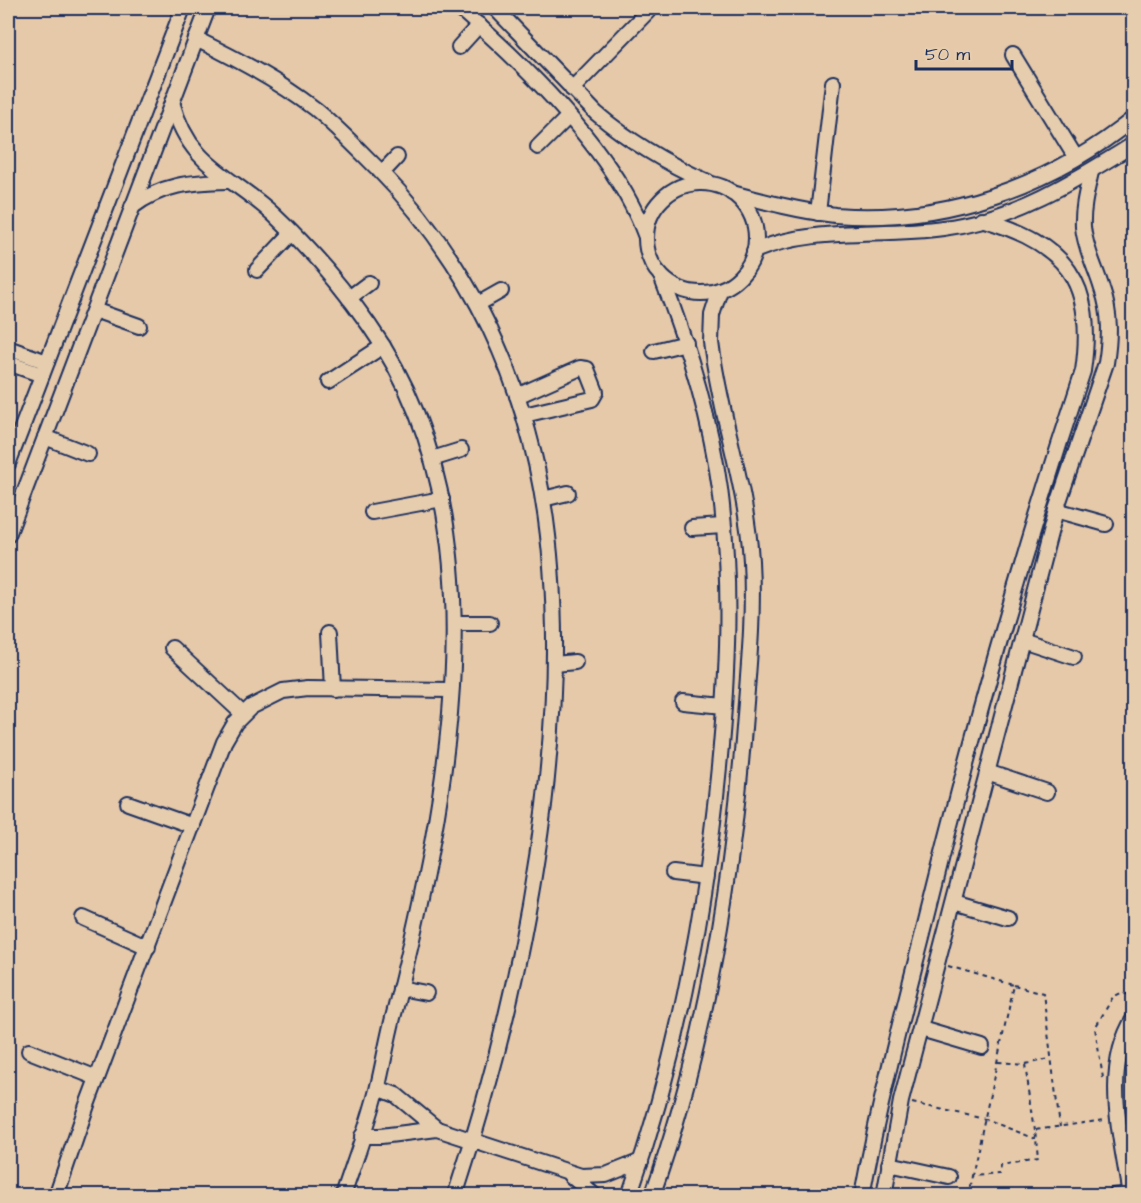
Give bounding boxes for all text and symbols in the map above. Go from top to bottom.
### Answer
scale bar [916,33,1012,71]
text: 50 m [925,42,970,67]

